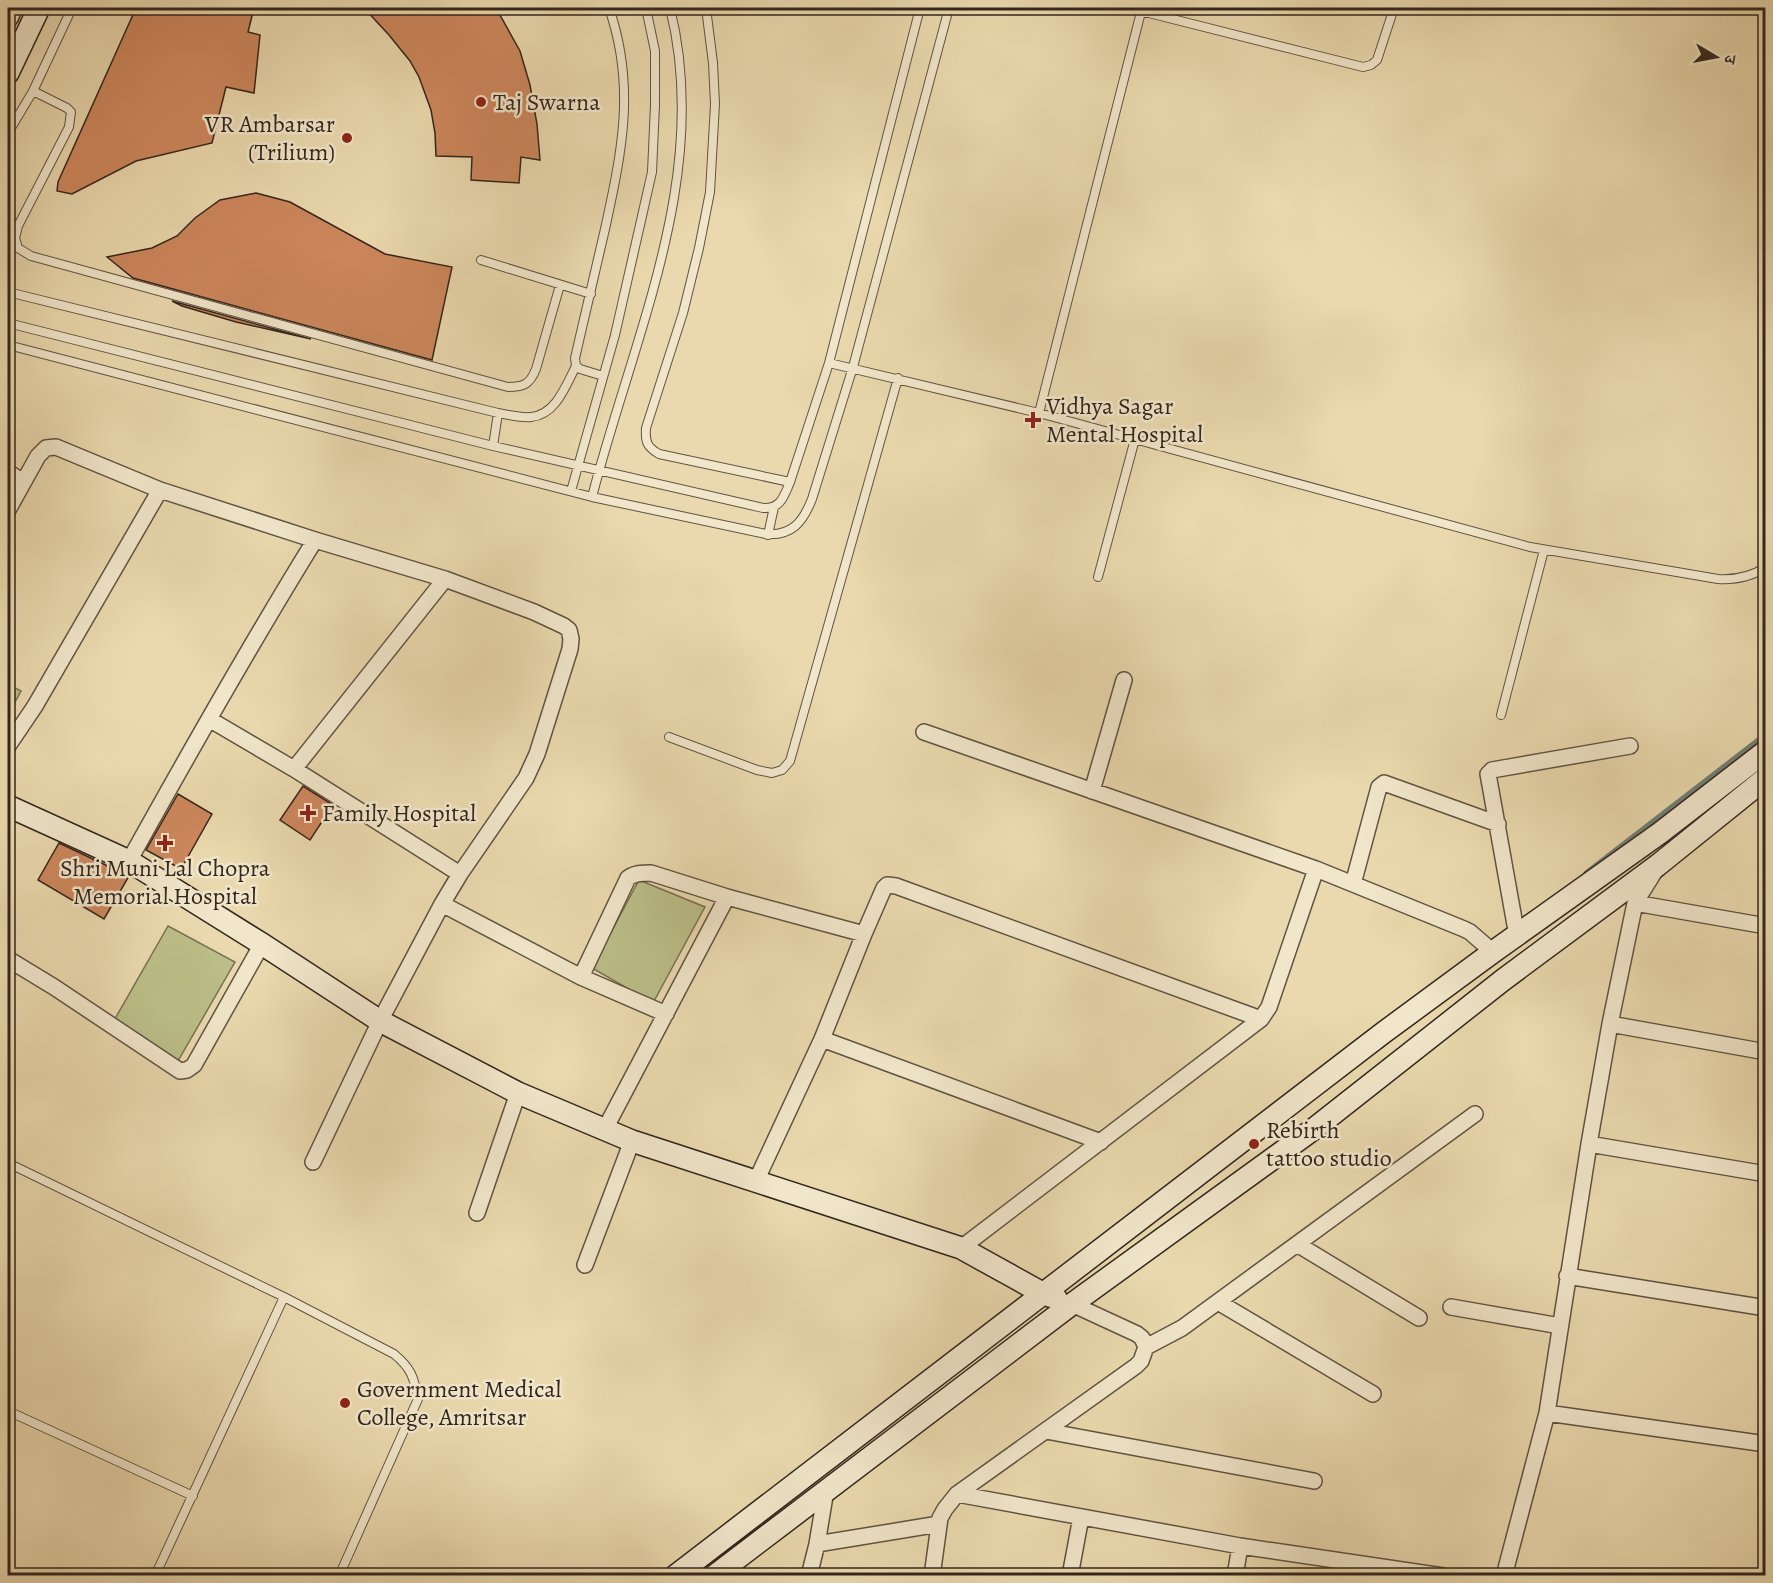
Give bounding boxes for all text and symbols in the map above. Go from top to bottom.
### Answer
north arrow [1686,27,1746,87]
text: उ [1718,53,1742,67]
place label: Taj Swarna [493,86,601,118]
marker: Taj Swarna [474,95,488,109]
place label: VR Ambarsar (Trilium) [204,108,335,168]
marker: VR Ambarsar (Trilium) [340,131,354,145]
place label: Vidhya Sagar Mental Hospital [1045,390,1203,450]
marker: Vidhya Sagar Mental Hospital [1024,411,1042,429]
place label: Family Hospital [322,797,476,829]
marker: Family Hospital [299,804,317,822]
marker: Shri Muni Lal Chopra Memorial Hospital [156,834,174,852]
place label: Shri Muni Lal Chopra Memorial Hospital [60,852,271,912]
place label: Rebirth tattoo studio [1266,1114,1392,1174]
marker: Rebirth tattoo studio [1247,1137,1261,1151]
place label: Government Medical College, Amritsar [357,1373,561,1433]
marker: Government Medical College, Amritsar [338,1396,352,1410]

